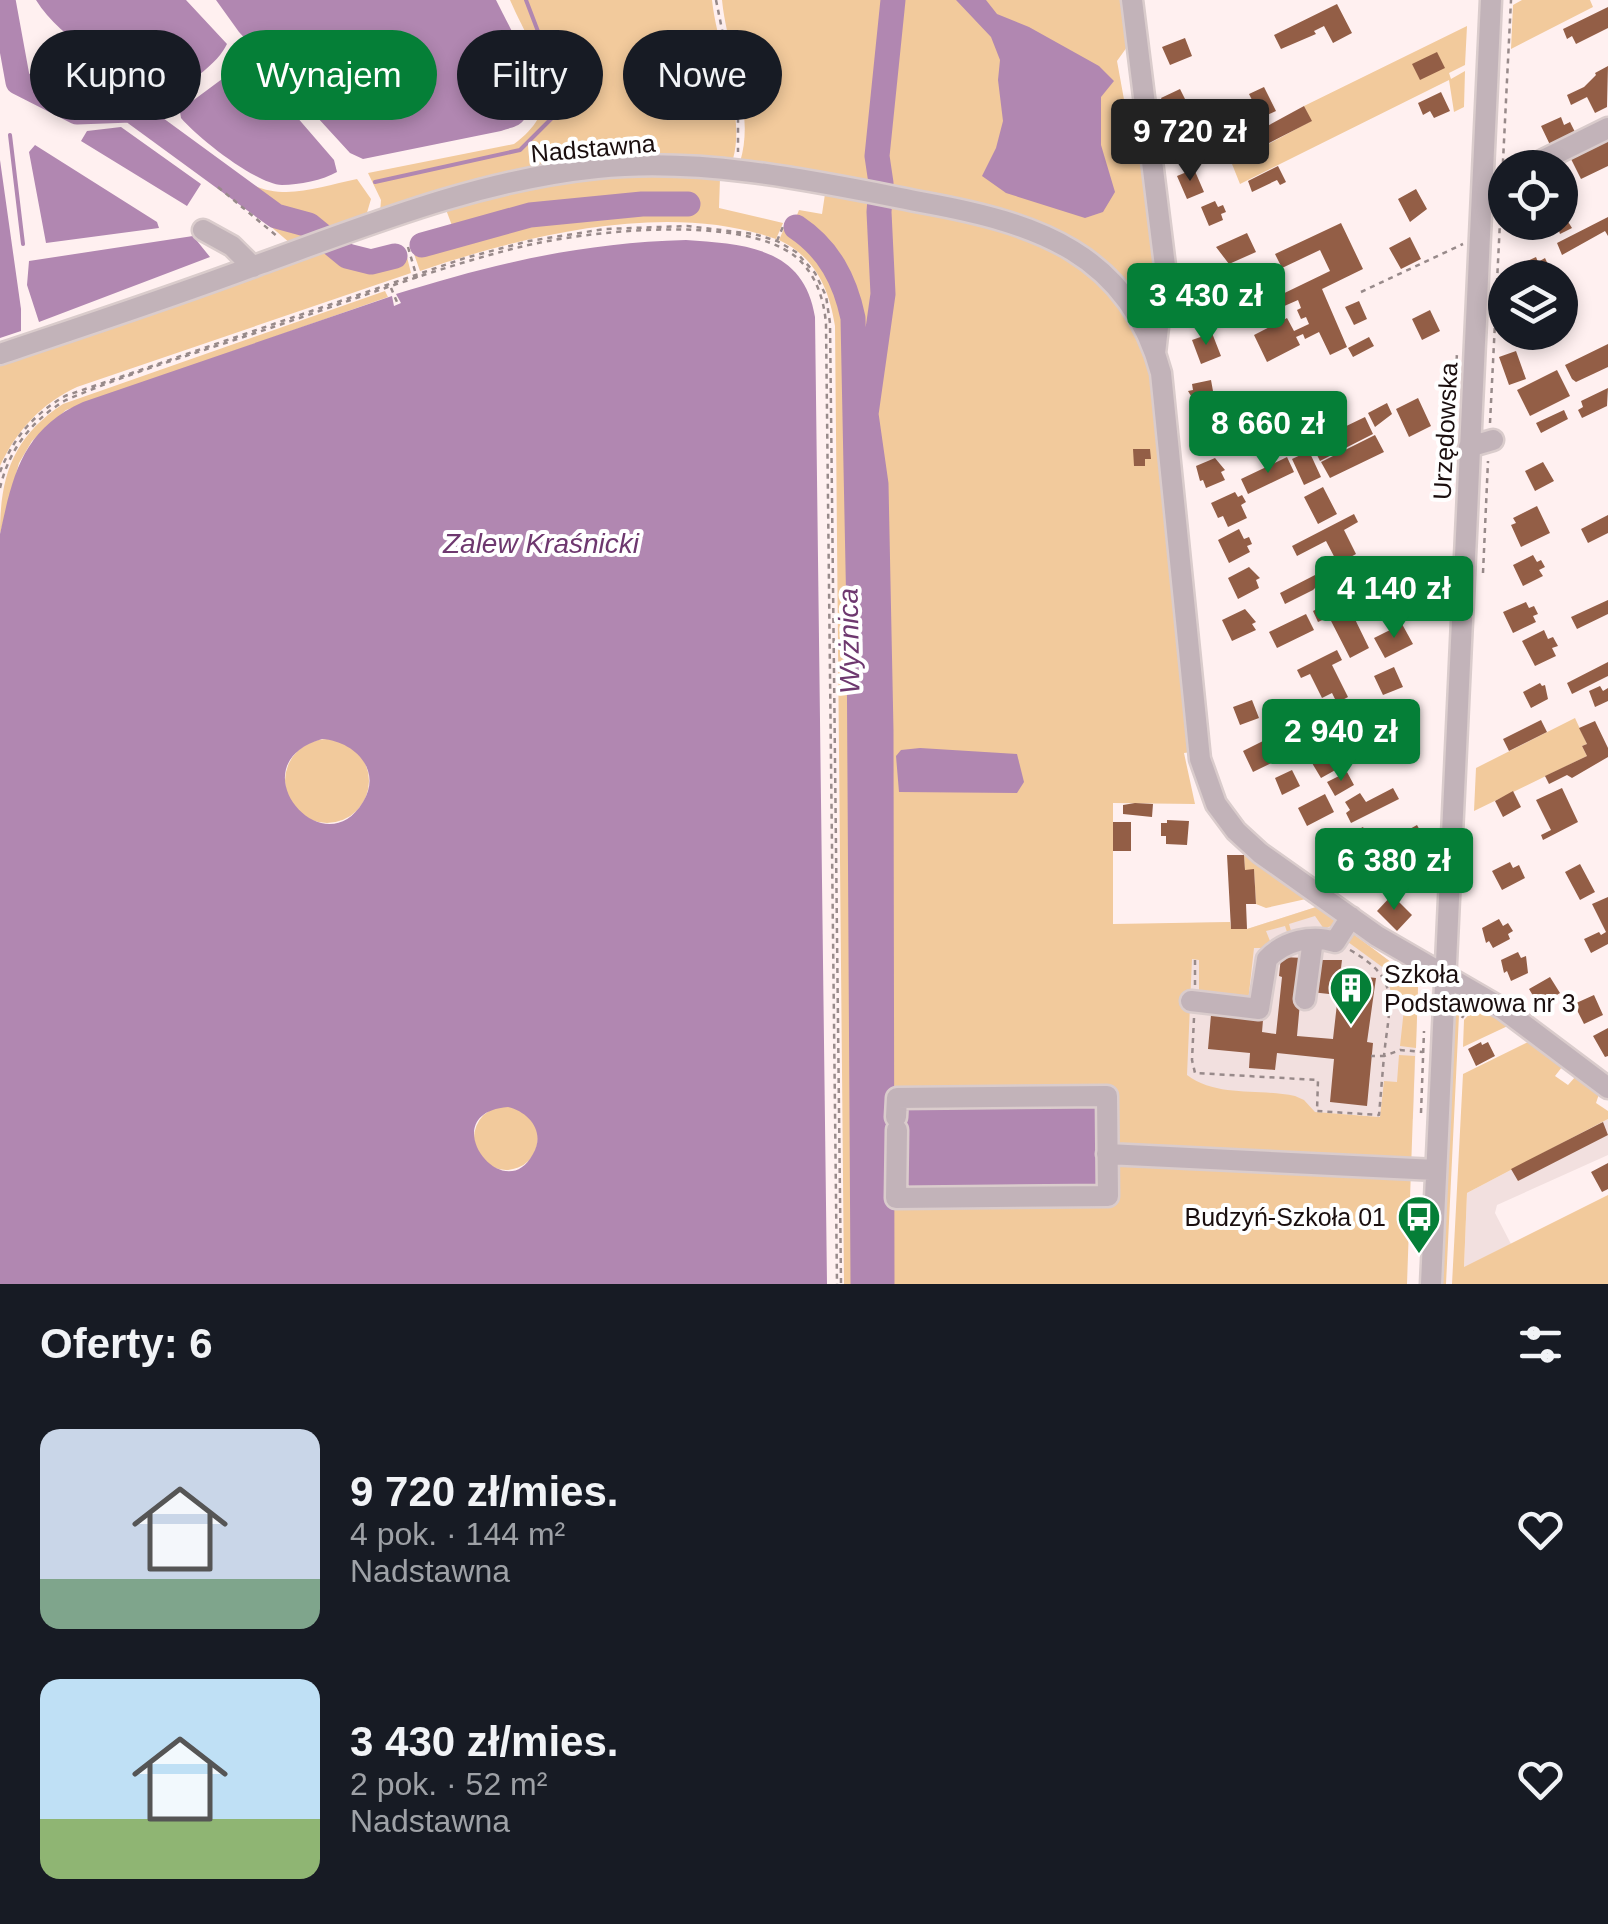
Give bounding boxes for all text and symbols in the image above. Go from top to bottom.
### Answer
chip: Kupno [30,30,201,120]
chip: Wynajem [221,30,437,120]
chip: Filtry [457,30,603,120]
chip: Nowe [623,30,782,120]
pin: 9 720 zł [1087,99,1293,184]
text: 9 720 zł [1133,113,1247,149]
street label: Nadstawna [529,129,657,167]
map controls [1488,150,1578,350]
button: locate [1488,150,1578,240]
button: layers [1488,260,1578,350]
pin: 3 430 zł [1103,263,1309,348]
text: 3 430 zł [1149,277,1263,313]
street label: Urzędowska [1427,361,1463,500]
pin: 8 660 zł [1165,391,1371,476]
text: 8 660 zł [1211,405,1325,441]
water label: Zalew Kraśnicki [442,528,640,559]
pin: 4 140 zł [1291,556,1497,641]
text: 4 140 zł [1337,570,1451,606]
water label: Wyżnica [833,588,865,694]
pin: 2 940 zł [1238,699,1444,784]
text: 2 940 zł [1284,713,1398,749]
pin: 6 380 zł [1291,828,1497,913]
text: 6 380 zł [1337,842,1451,878]
place label: Szkoła Podstawowa nr 3 [1384,960,1576,1017]
building icon: Szkoła Podstawowa nr 3 [1328,965,1374,1026]
bus stop icon: Budzyń-Szkoła 01 [1396,1194,1442,1255]
place label: Budzyń-Szkoła 01 [1184,1203,1386,1231]
icon: filters [1513,1317,1568,1372]
text: Oferty: 6 [40,1320,213,1367]
text: 9 720 zł/mies. [350,1468,619,1515]
icon: home [120,1469,240,1589]
icon: heart [1513,1502,1568,1557]
text: 4 pok. · 144 m² [350,1516,565,1552]
text: Nadstawna [350,1553,510,1589]
text: 3 430 zł/mies. [350,1718,619,1765]
icon: home [120,1719,240,1839]
icon: heart [1513,1752,1568,1807]
text: 2 pok. · 52 m² [350,1766,547,1802]
text: Nadstawna [350,1803,510,1839]

